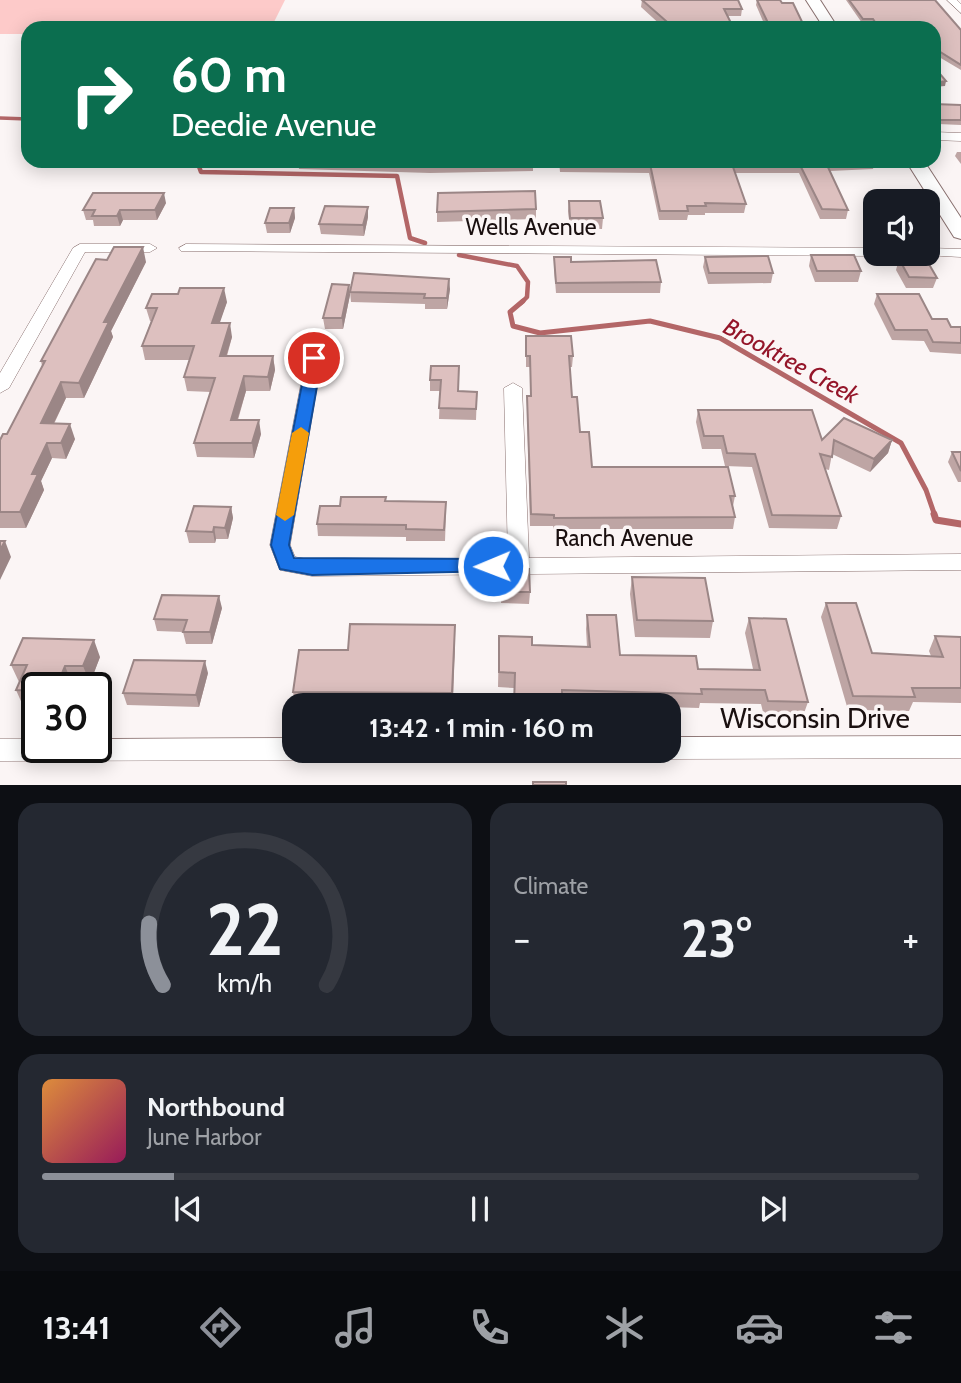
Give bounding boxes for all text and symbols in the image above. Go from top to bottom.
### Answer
text: 60 m [171,45,287,104]
icon: right [56,49,147,140]
text: Deedie Avenue [171,105,376,144]
map controls [863,189,940,266]
button: sound [863,189,940,266]
street label: Wells Avenue [465,213,597,241]
water label: Brooktree Creek [719,312,864,410]
pin [284,328,344,388]
icon: arrive [295,339,333,377]
street label: Ranch Avenue [555,524,694,552]
position arrow [456,529,530,603]
speed limit sign: 30 [21,672,112,763]
street label: Wisconsin Drive [720,701,910,735]
text: 13:42 · 1 min · 160 m [369,712,594,744]
text: Climate [514,872,588,900]
text: 22 [206,886,283,974]
text: 23° [681,907,752,970]
text: − [514,915,530,962]
text: + [902,915,919,962]
text: km/h [217,968,272,998]
text: Northbound [147,1091,285,1123]
text: June Harbor [147,1123,261,1151]
icon: previous [169,1190,207,1228]
icon: pause [461,1190,499,1228]
icon: next [754,1190,792,1228]
icon: directions [196,1303,245,1352]
icon: music [331,1303,380,1352]
icon: phone [465,1303,514,1352]
icon: climate [600,1303,649,1352]
icon: car [735,1303,784,1352]
icon: filters [869,1303,918,1352]
text: 13:41 [43,1308,110,1347]

